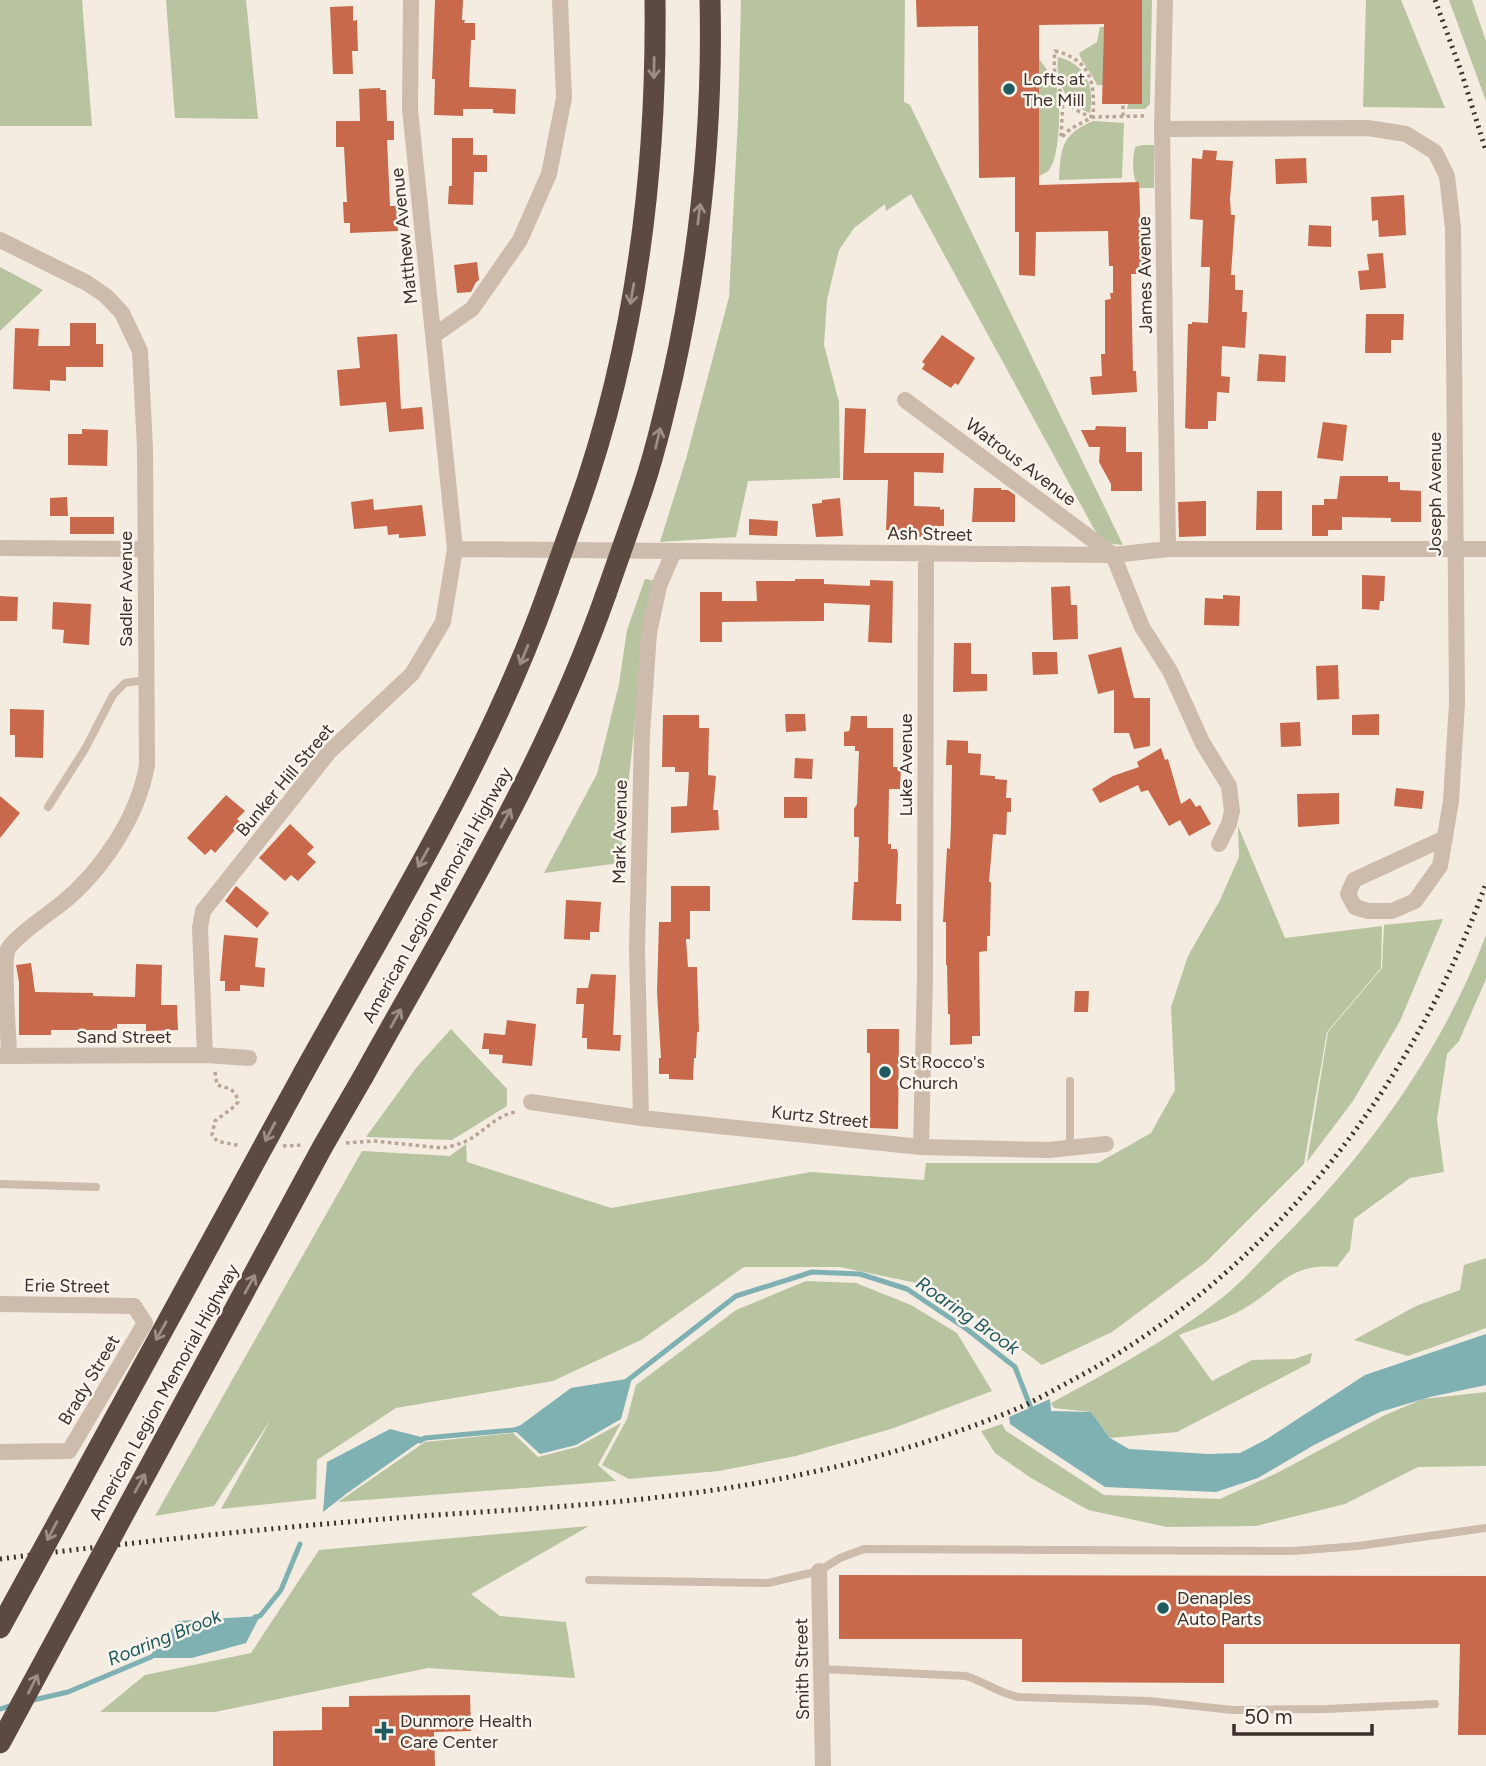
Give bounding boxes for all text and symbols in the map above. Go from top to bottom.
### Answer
one-way arrow [648,56,661,79]
place label: Lofts at The Mill [1023,68,1085,111]
marker: Lofts at The Mill [1001,81,1017,97]
street label: Matthew Avenue [386,167,422,305]
one-way arrow [693,204,706,226]
street label: James Avenue [1133,216,1157,334]
one-way arrow [625,282,638,305]
street label: Watrous Avenue [961,413,1081,511]
one-way arrow [652,427,666,450]
street label: Joseph Avenue [1424,432,1446,556]
street label: Ash Street [887,522,973,546]
street label: Sadler Avenue [115,531,137,647]
one-way arrow [517,643,530,665]
street label: Luke Avenue [895,713,917,817]
street label: Bunker Hill Street [231,719,339,841]
street label: American Legion Memorial Highway [357,763,517,1027]
street label: Mark Avenue [608,779,632,884]
one-way arrow [499,809,513,829]
one-way arrow [416,847,429,868]
one-way arrow [389,1008,403,1028]
street label: Sand Street [76,1026,172,1048]
place label: St Rocco's Church [899,1051,985,1094]
marker: St Rocco's Church [877,1064,893,1080]
street label: Kurtz Street [770,1101,870,1133]
one-way arrow [263,1121,277,1141]
street label: American Legion Memorial Highway [84,1260,244,1524]
water label: Roaring Brook [912,1271,1024,1360]
street label: Erie Street [24,1274,110,1298]
one-way arrow [243,1274,257,1294]
one-way arrow [154,1321,168,1341]
street label: Brady Street [54,1331,125,1429]
one-way arrow [134,1473,147,1494]
one-way arrow [45,1520,58,1541]
place label: Denaples Auto Parts [1177,1587,1262,1630]
marker: Denaples Auto Parts [1155,1600,1171,1616]
water label: Roaring Brook [104,1604,225,1671]
street label: Smith Street [790,1618,814,1720]
one-way arrow [27,1674,41,1695]
scale bar [1234,1692,1372,1736]
text: 50 m [1244,1704,1293,1729]
place label: Dunmore Health Care Center [400,1710,532,1753]
marker: Dunmore Health Care Center [374,1721,394,1741]

